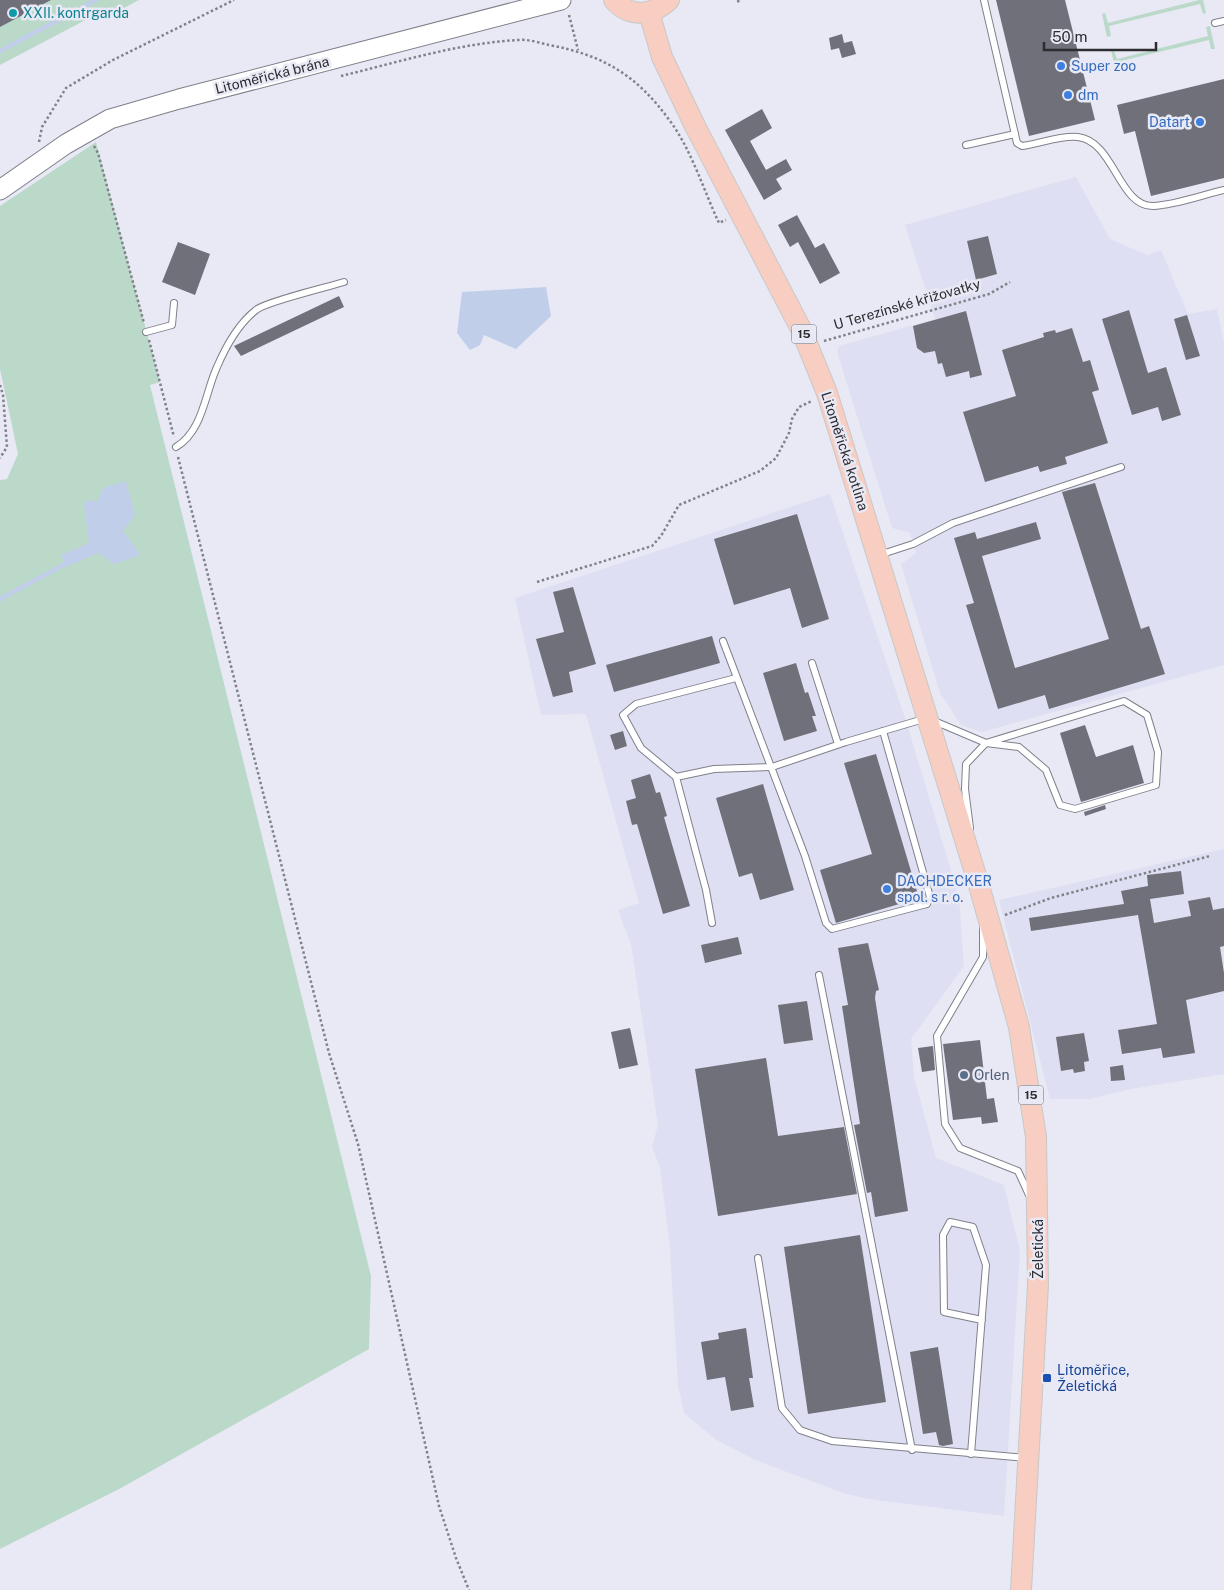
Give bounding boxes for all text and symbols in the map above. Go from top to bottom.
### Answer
place label: XXII. kontrgarda [23,5,129,21]
marker: XXII. kontrgarda [7,7,19,19]
scale bar [1044,20,1156,52]
text: 50 m [1052,28,1087,45]
street label: Litoměřická brána [213,53,331,97]
place label: Super zoo [1071,58,1136,74]
marker: Super zoo [1055,60,1067,72]
place label: dm [1078,87,1099,103]
marker: dm [1062,89,1074,101]
place label: Datart [1149,114,1190,130]
marker: Datart [1194,116,1206,128]
street label: U Terezínské křižovatky [832,275,983,333]
road number: 15 [792,324,816,344]
street label: Litoměřická kotlina [818,390,872,512]
place label: DACHDECKER spol. s r. o. [897,873,992,905]
marker: DACHDECKER spol. s r. o. [881,883,893,895]
place label: Orlen [974,1067,1010,1083]
marker: Orlen [958,1069,970,1081]
road number: 15 [1018,1086,1044,1104]
street label: Želetická [1029,1219,1046,1279]
place label: Litoměřice, Želetická [1057,1362,1130,1394]
marker: Litoměřice, Želetická [1041,1372,1053,1384]

